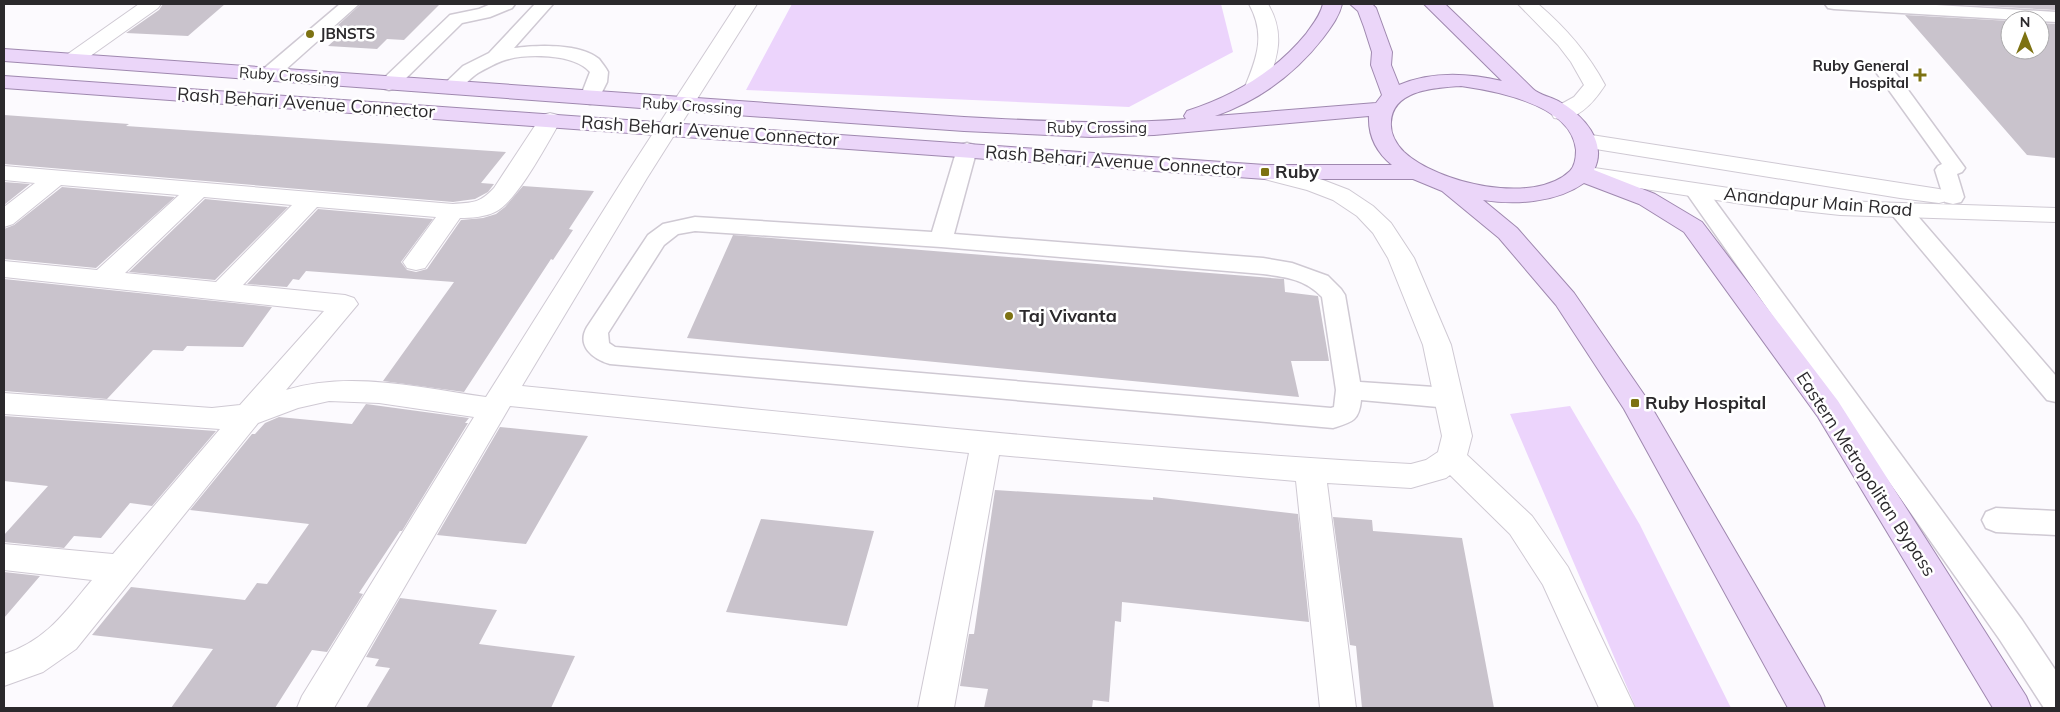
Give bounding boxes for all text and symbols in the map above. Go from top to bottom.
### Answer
north arrow [2000,10,2050,60]
text: N [2020,13,2030,31]
place label: JBNSTS [320,24,375,43]
marker: JBNSTS [304,28,316,40]
place label: Ruby General Hospital [1813,56,1909,92]
street label: Ruby Crossing [238,63,340,88]
marker: Ruby General Hospital [1913,68,1927,82]
street label: Rash Behari Avenue Connector [176,82,436,123]
street label: Ruby Crossing [641,93,743,118]
street label: Rash Behari Avenue Connector [580,110,840,151]
street label: Ruby Crossing [1047,118,1147,137]
street label: Rash Behari Avenue Connector [984,140,1244,181]
place label: Ruby [1275,160,1319,183]
marker: Ruby [1259,166,1271,178]
street label: Anandapur Main Road [1723,182,1913,221]
place label: Taj Vivanta [1019,304,1117,327]
marker: Taj Vivanta [1003,310,1015,322]
street label: Eastern Metropolitan Bypass [1792,367,1941,580]
place label: Ruby Hospital [1645,391,1766,414]
marker: Ruby Hospital [1629,397,1641,409]

